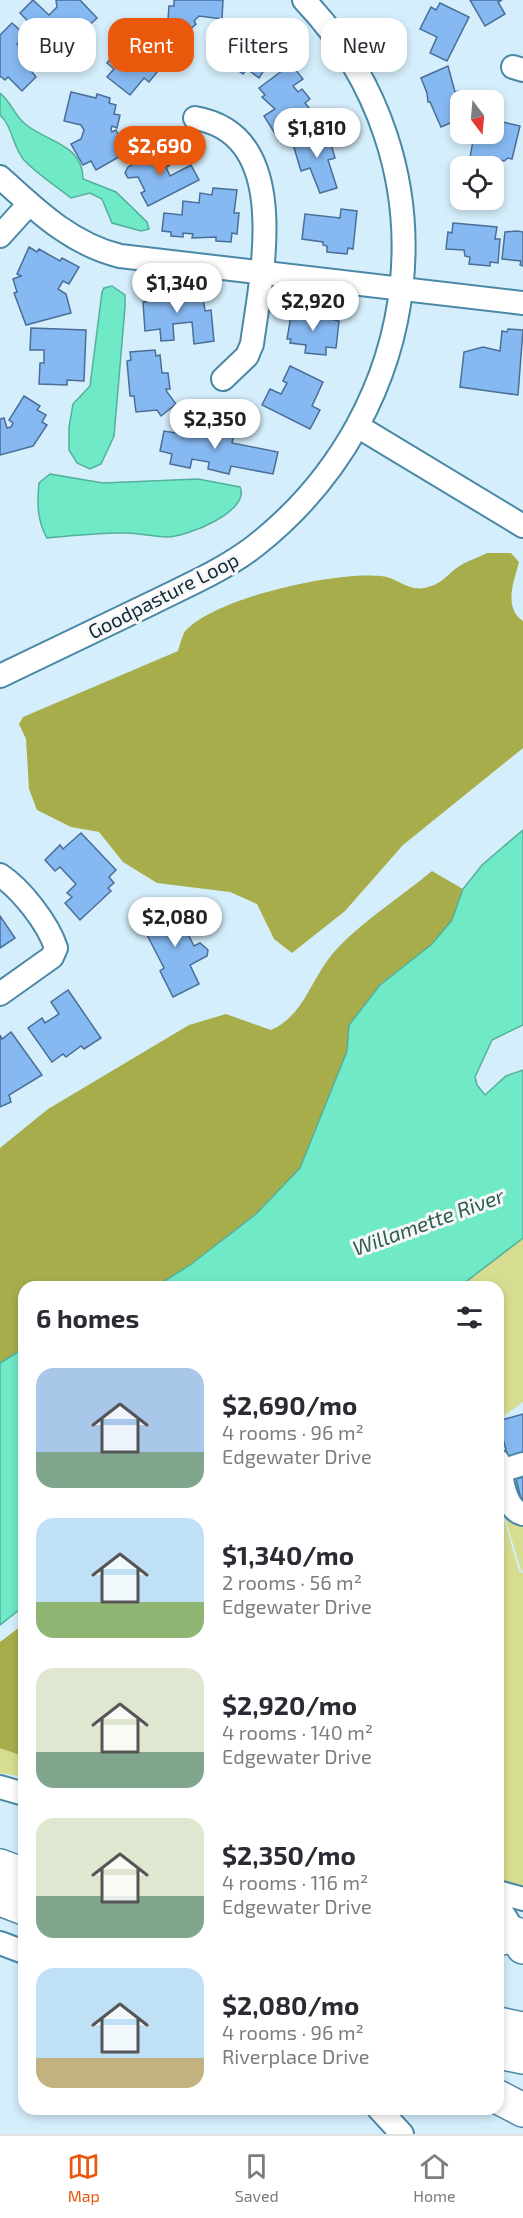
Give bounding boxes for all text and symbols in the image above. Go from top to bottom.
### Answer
chip: Buy [18,18,96,72]
chip: Rent [108,18,194,72]
chip: Filters [206,18,309,72]
chip: New [321,18,407,72]
north arrow [450,90,504,144]
map controls [450,90,504,210]
pin: $1,810 [268,108,366,159]
text: $1,810 [288,115,346,139]
pin: $2,690 [111,126,209,177]
text: $2,690 [128,133,192,157]
button: locate [450,156,504,210]
pin: $1,340 [128,263,226,314]
text: $1,340 [146,270,208,294]
pin: $2,920 [264,281,362,332]
text: $2,920 [281,288,345,312]
pin: $2,350 [166,399,264,450]
text: $2,350 [183,406,247,430]
street label: Goodpasture Loop [84,547,242,643]
pin: $2,080 [126,897,224,948]
text: $2,080 [142,904,208,928]
water label: Willamette River [349,1182,508,1260]
icon: filters [453,1301,486,1334]
text: 6 homes [36,1302,139,1333]
text: $2,690/mo [222,1389,357,1420]
icon: home [84,1392,156,1464]
text: 4 rooms · 96 m² [222,1420,364,1444]
text: Edgewater Drive [222,1444,372,1468]
text: $1,340/mo [222,1539,354,1570]
icon: home [84,1542,156,1614]
text: 2 rooms · 56 m² [222,1570,362,1594]
text: Edgewater Drive [222,1594,372,1618]
text: $2,920/mo [222,1689,357,1720]
icon: home [84,1692,156,1764]
text: 4 rooms · 140 m² [222,1720,373,1744]
text: Edgewater Drive [222,1744,372,1768]
text: $2,350/mo [222,1839,356,1870]
icon: home [84,1842,156,1914]
text: 4 rooms · 116 m² [222,1870,368,1894]
text: Edgewater Drive [222,1894,372,1918]
text: $2,080/mo [222,1989,359,2020]
icon: home [84,1992,156,2064]
text: 4 rooms · 96 m² [222,2020,364,2044]
text: Riverplace Drive [222,2044,369,2068]
tab: Map [67,2150,100,2205]
tab: Saved [235,2150,279,2205]
tab: Home [413,2150,456,2205]

